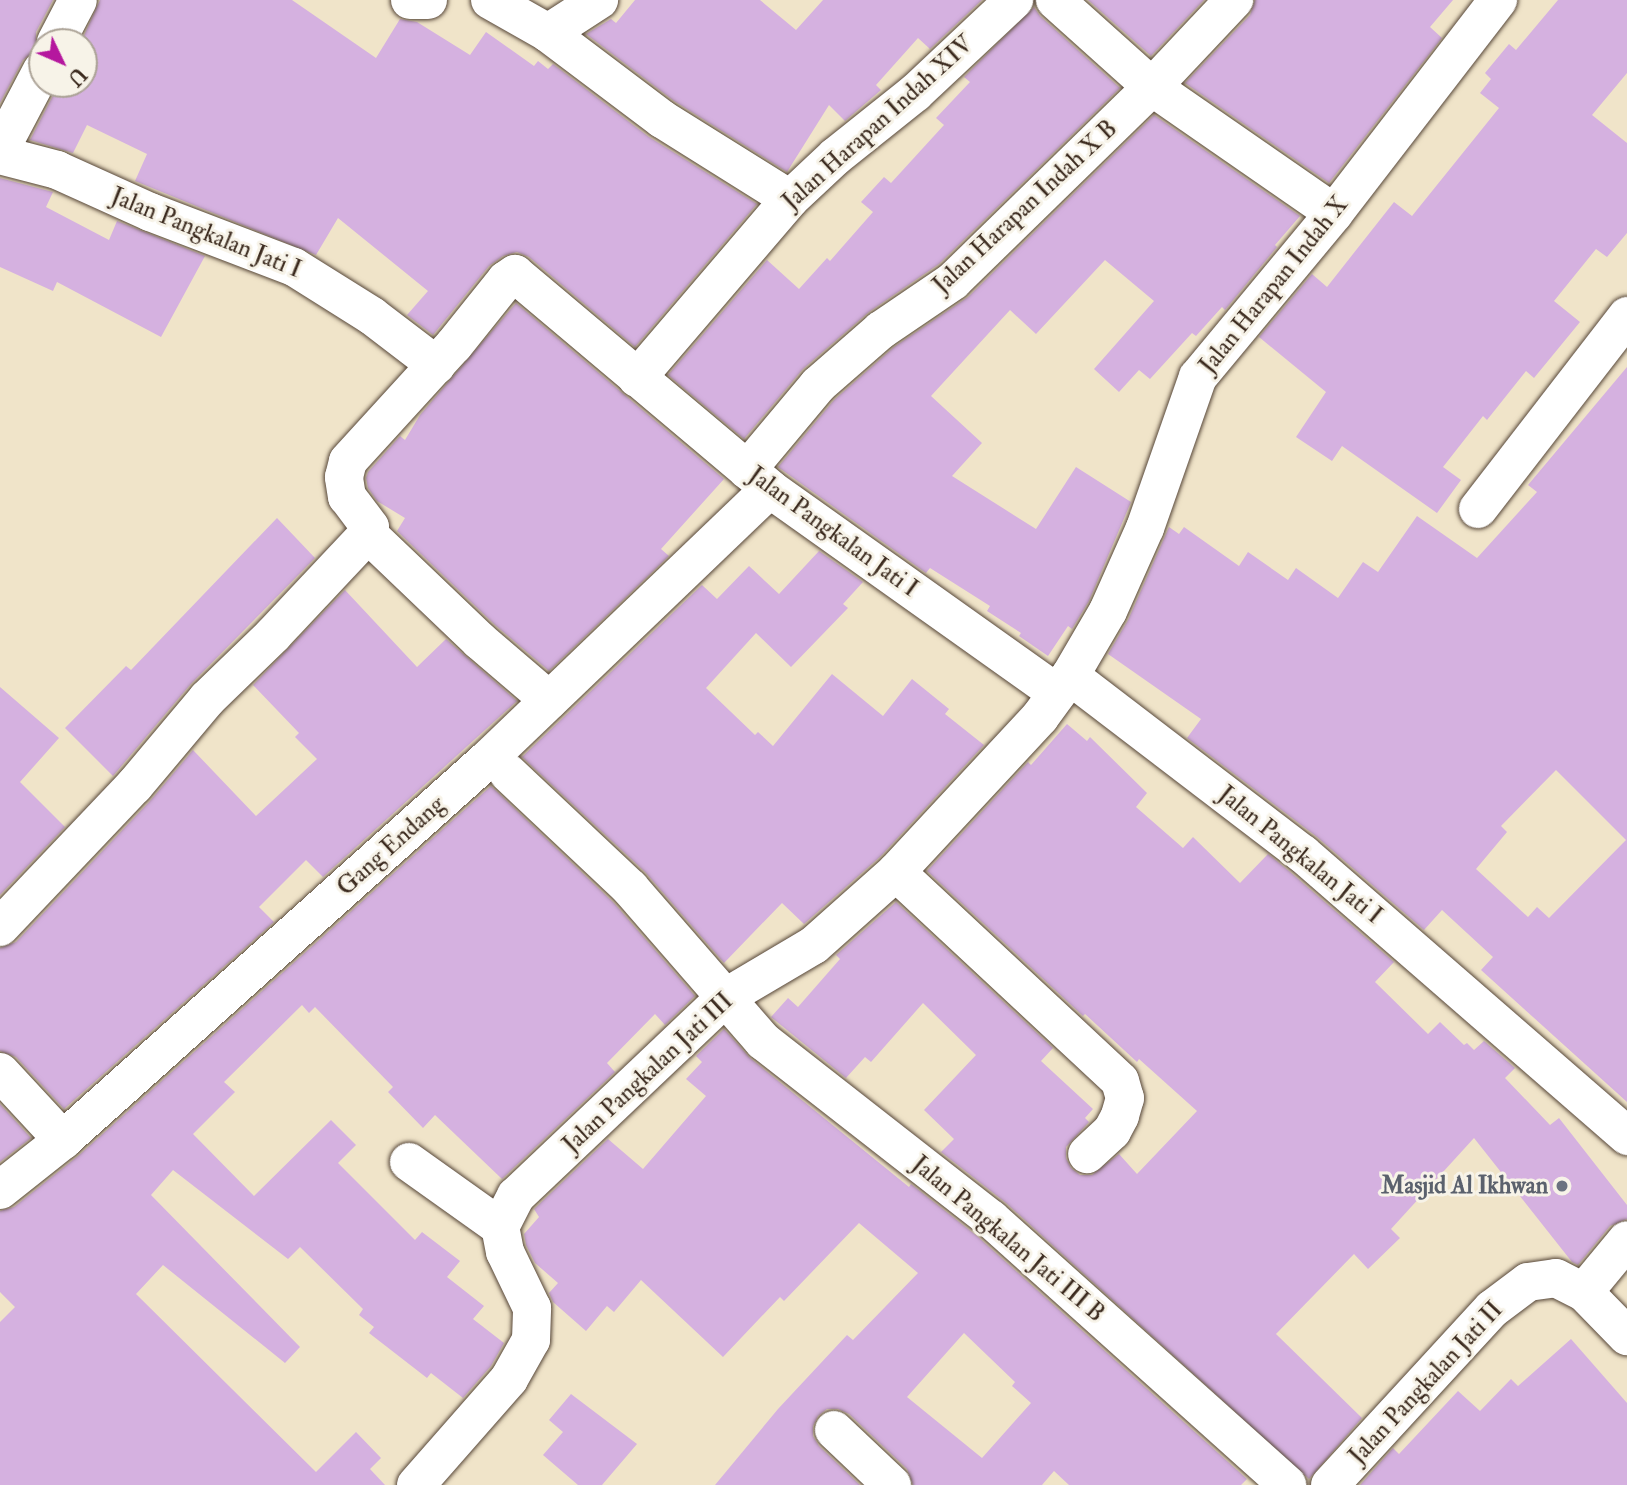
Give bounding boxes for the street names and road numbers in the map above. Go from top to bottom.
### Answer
street label: Jalan Harapan Indah XIV [777,30,979,216]
street label: Jalan Harapan Indah X B [927,114,1123,300]
street label: Jalan Pangkalan Jati I [107,182,305,284]
street label: Jalan Harapan Indah X [1194,190,1354,380]
street label: Jalan Pangkalan Jati I [743,461,923,603]
street label: Jalan Pangkalan Jati I [1212,780,1388,930]
street label: Gang Endang [331,790,451,902]
street label: Jalan Pangkalan Jati III [557,987,739,1159]
street label: Jalan Pangkalan Jati III B [906,1150,1110,1328]
street label: Jalan Pangkalan Jati II [1343,1296,1509,1470]

